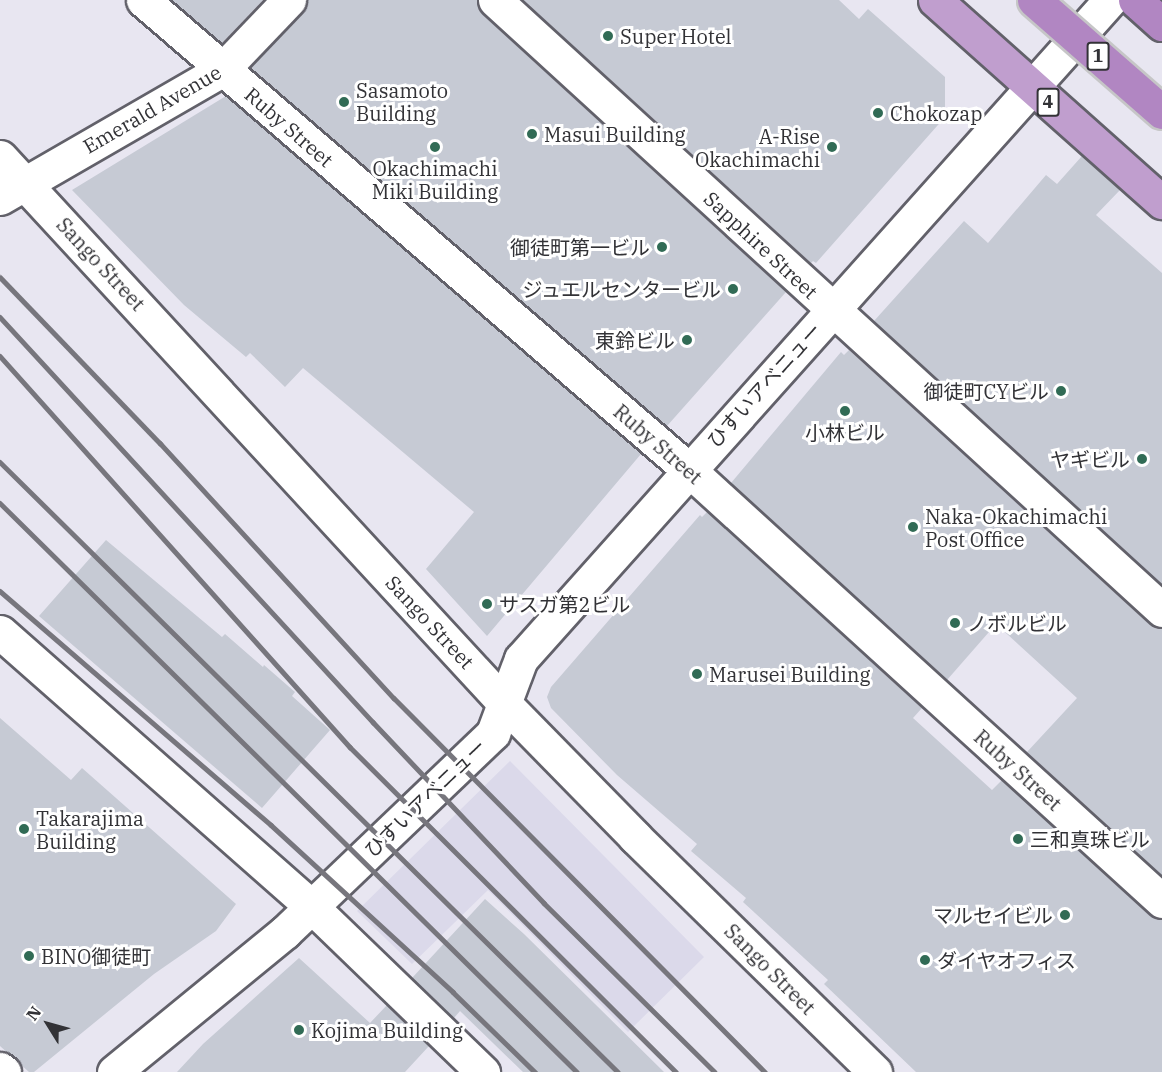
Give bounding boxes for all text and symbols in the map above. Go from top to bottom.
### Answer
place label: Super Hotel [620,24,732,48]
marker: Super Hotel [601,29,615,43]
road number: 1 [1086,41,1110,71]
street label: Emerald Avenue [79,60,225,158]
place label: Sasamoto Building [356,78,448,125]
street label: Ruby Street [240,82,338,172]
road number: 4 [1036,87,1060,117]
marker: Sasamoto Building [337,95,351,109]
place label: Chokozap [890,101,983,125]
marker: Chokozap [871,106,885,120]
place label: Masui Building [544,122,685,146]
place label: A-Rise Okachimachi [695,124,820,171]
marker: Masui Building [525,127,539,141]
marker: Okachimachi Miki Building [428,140,442,154]
marker: A-Rise Okachimachi [825,140,839,154]
place label: Okachimachi Miki Building [372,156,498,203]
street label: Sapphire Street [699,186,823,304]
street label: Sango Street [52,213,150,315]
place label: 御徒町第一ビル [510,235,650,259]
marker: 御徒町第一ビル [655,240,669,254]
place label: ジュエルセンタービル [521,277,721,301]
marker: ジュエルセンタービル [726,282,740,296]
street label: ひすいアベニュー [702,318,826,452]
place label: 東鈴ビル [595,328,675,352]
marker: 東鈴ビル [680,333,694,347]
place label: 御徒町CYビル [923,379,1049,403]
marker: 御徒町CYビル [1054,384,1068,398]
street label: Ruby Street [609,399,707,489]
marker: 小林ビル [838,404,852,418]
place label: 小林ビル [805,420,885,444]
place label: ヤギビル [1050,447,1130,471]
marker: ヤギビル [1135,452,1149,466]
place label: Naka-Okachimachi Post Office [925,504,1107,551]
marker: Naka-Okachimachi Post Office [906,520,920,534]
street label: Sango Street [381,571,479,673]
place label: サスガ第2ビル [499,592,631,616]
marker: サスガ第2ビル [480,597,494,611]
place label: ノボルビル [967,611,1067,635]
marker: ノボルビル [948,616,962,630]
place label: Marusei Building [709,662,870,686]
marker: Marusei Building [690,667,704,681]
street label: Ruby Street [969,725,1067,815]
street label: ひすいアベニュー [359,734,491,862]
place label: Takarajima Building [36,806,144,853]
marker: Takarajima Building [17,822,31,836]
place label: 三和真珠ビル [1030,827,1150,851]
marker: 三和真珠ビル [1011,832,1025,846]
place label: マルセイビル [933,903,1053,927]
marker: マルセイビル [1058,908,1072,922]
street label: Sango Street [720,919,820,1019]
place label: BINO御徒町 [41,944,151,968]
place label: ダイヤオフィス [937,948,1077,972]
marker: BINO御徒町 [22,949,36,963]
marker: ダイヤオフィス [918,953,932,967]
north arrow [18,994,78,1054]
text: N [22,1002,45,1024]
place label: Kojima Building [311,1018,463,1042]
marker: Kojima Building [292,1023,306,1037]

